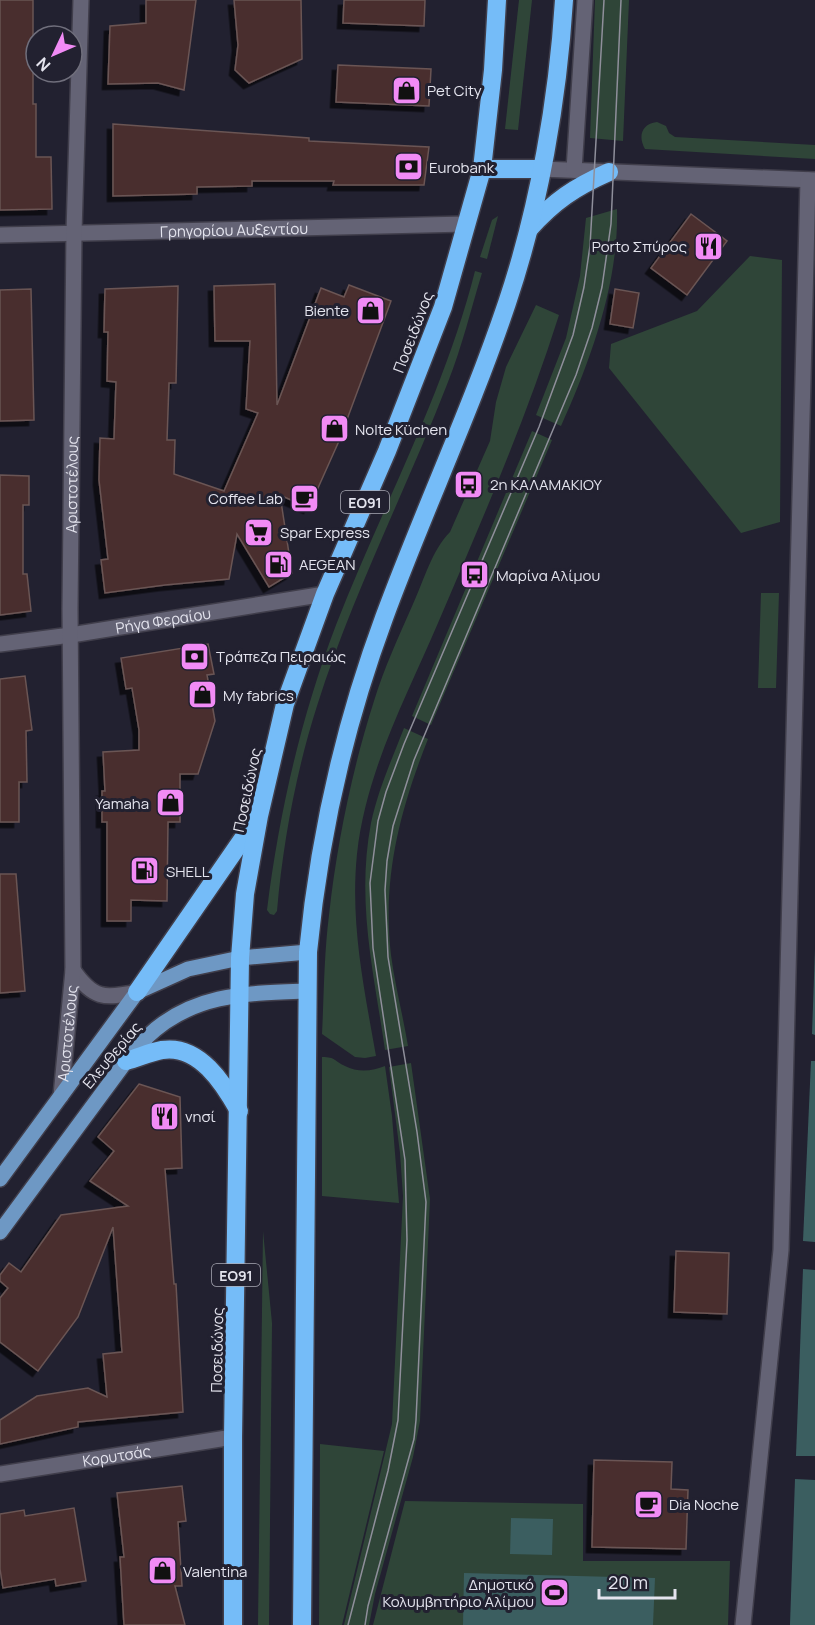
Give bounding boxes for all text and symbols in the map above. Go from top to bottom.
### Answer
north arrow [24,24,84,84]
text: N [31,53,55,76]
shop icon: Pet City [390,74,422,106]
place label: Pet City [427,80,482,101]
bank icon: Eurobank [392,151,424,183]
place label: Eurobank [429,157,495,178]
street label: Γρηγορίου Αυξεντίου [160,217,308,242]
restaurant icon: Porto Σπύρος [692,230,724,262]
place label: Porto Σπύρος [592,236,687,257]
street label: Ποσειδώνος [388,288,438,376]
shop icon: Biente [354,294,386,326]
place label: Biente [304,300,349,321]
shop icon: Nolte Küchen [318,413,350,445]
place label: Nolte Küchen [355,419,447,440]
street label: Αριστοτέλους [60,436,82,533]
bus stop icon: 2η ΚΑΛΑΜΑΚΙΟΥ [453,468,485,500]
place label: 2η ΚΑΛΑΜΑΚΙΟΥ [490,474,602,495]
cafe icon: Coffee Lab [288,482,320,514]
place label: Coffee Lab [208,488,283,509]
road number: ΕΟ91 [341,491,389,513]
supermarket icon: Spar Express [243,516,275,548]
place label: Spar Express [280,522,370,543]
fuel station icon: AEGEAN [262,548,294,580]
place label: AEGEAN [299,554,356,575]
bus stop icon: Μαρίνα Αλίμου [459,559,491,591]
place label: Μαρίνα Αλίμου [496,565,600,586]
street label: Ρήγα Φεραίου [114,602,212,638]
bank icon: Τράπεζα Πειραιώς [179,640,211,672]
place label: Τράπεζα Πειραιώς [216,646,346,667]
shop icon: My fabrics [186,679,218,711]
place label: My fabrics [223,685,294,706]
street label: Ποσειδώνος [228,746,266,834]
shop icon: Yamaha [154,787,186,819]
place label: Yamaha [95,793,149,814]
fuel station icon: SHELL [129,855,161,887]
place label: SHELL [166,861,210,882]
street label: Αριστοτέλους [52,984,82,1083]
street label: Ελευθερίας [78,1017,146,1093]
restaurant icon: νησί [148,1100,180,1132]
place label: νησί [185,1106,216,1127]
road number: ΕΟ91 [212,1264,260,1286]
street label: Ποσειδώνος [206,1307,228,1393]
street label: Κορυτσάς [81,1440,152,1471]
cafe icon: Dia Noche [632,1488,664,1520]
place label: Dia Noche [669,1494,739,1515]
shop icon: Valentina [146,1555,178,1587]
place label: Valentina [183,1561,247,1582]
scale bar [599,1562,676,1600]
text: 20 m [608,1570,648,1594]
place label: Δημοτικό Κολυμβητήριο Αλίμου [383,1574,534,1612]
sports icon: Δημοτικό Κολυμβητήριο Αλίμου [539,1577,571,1609]

